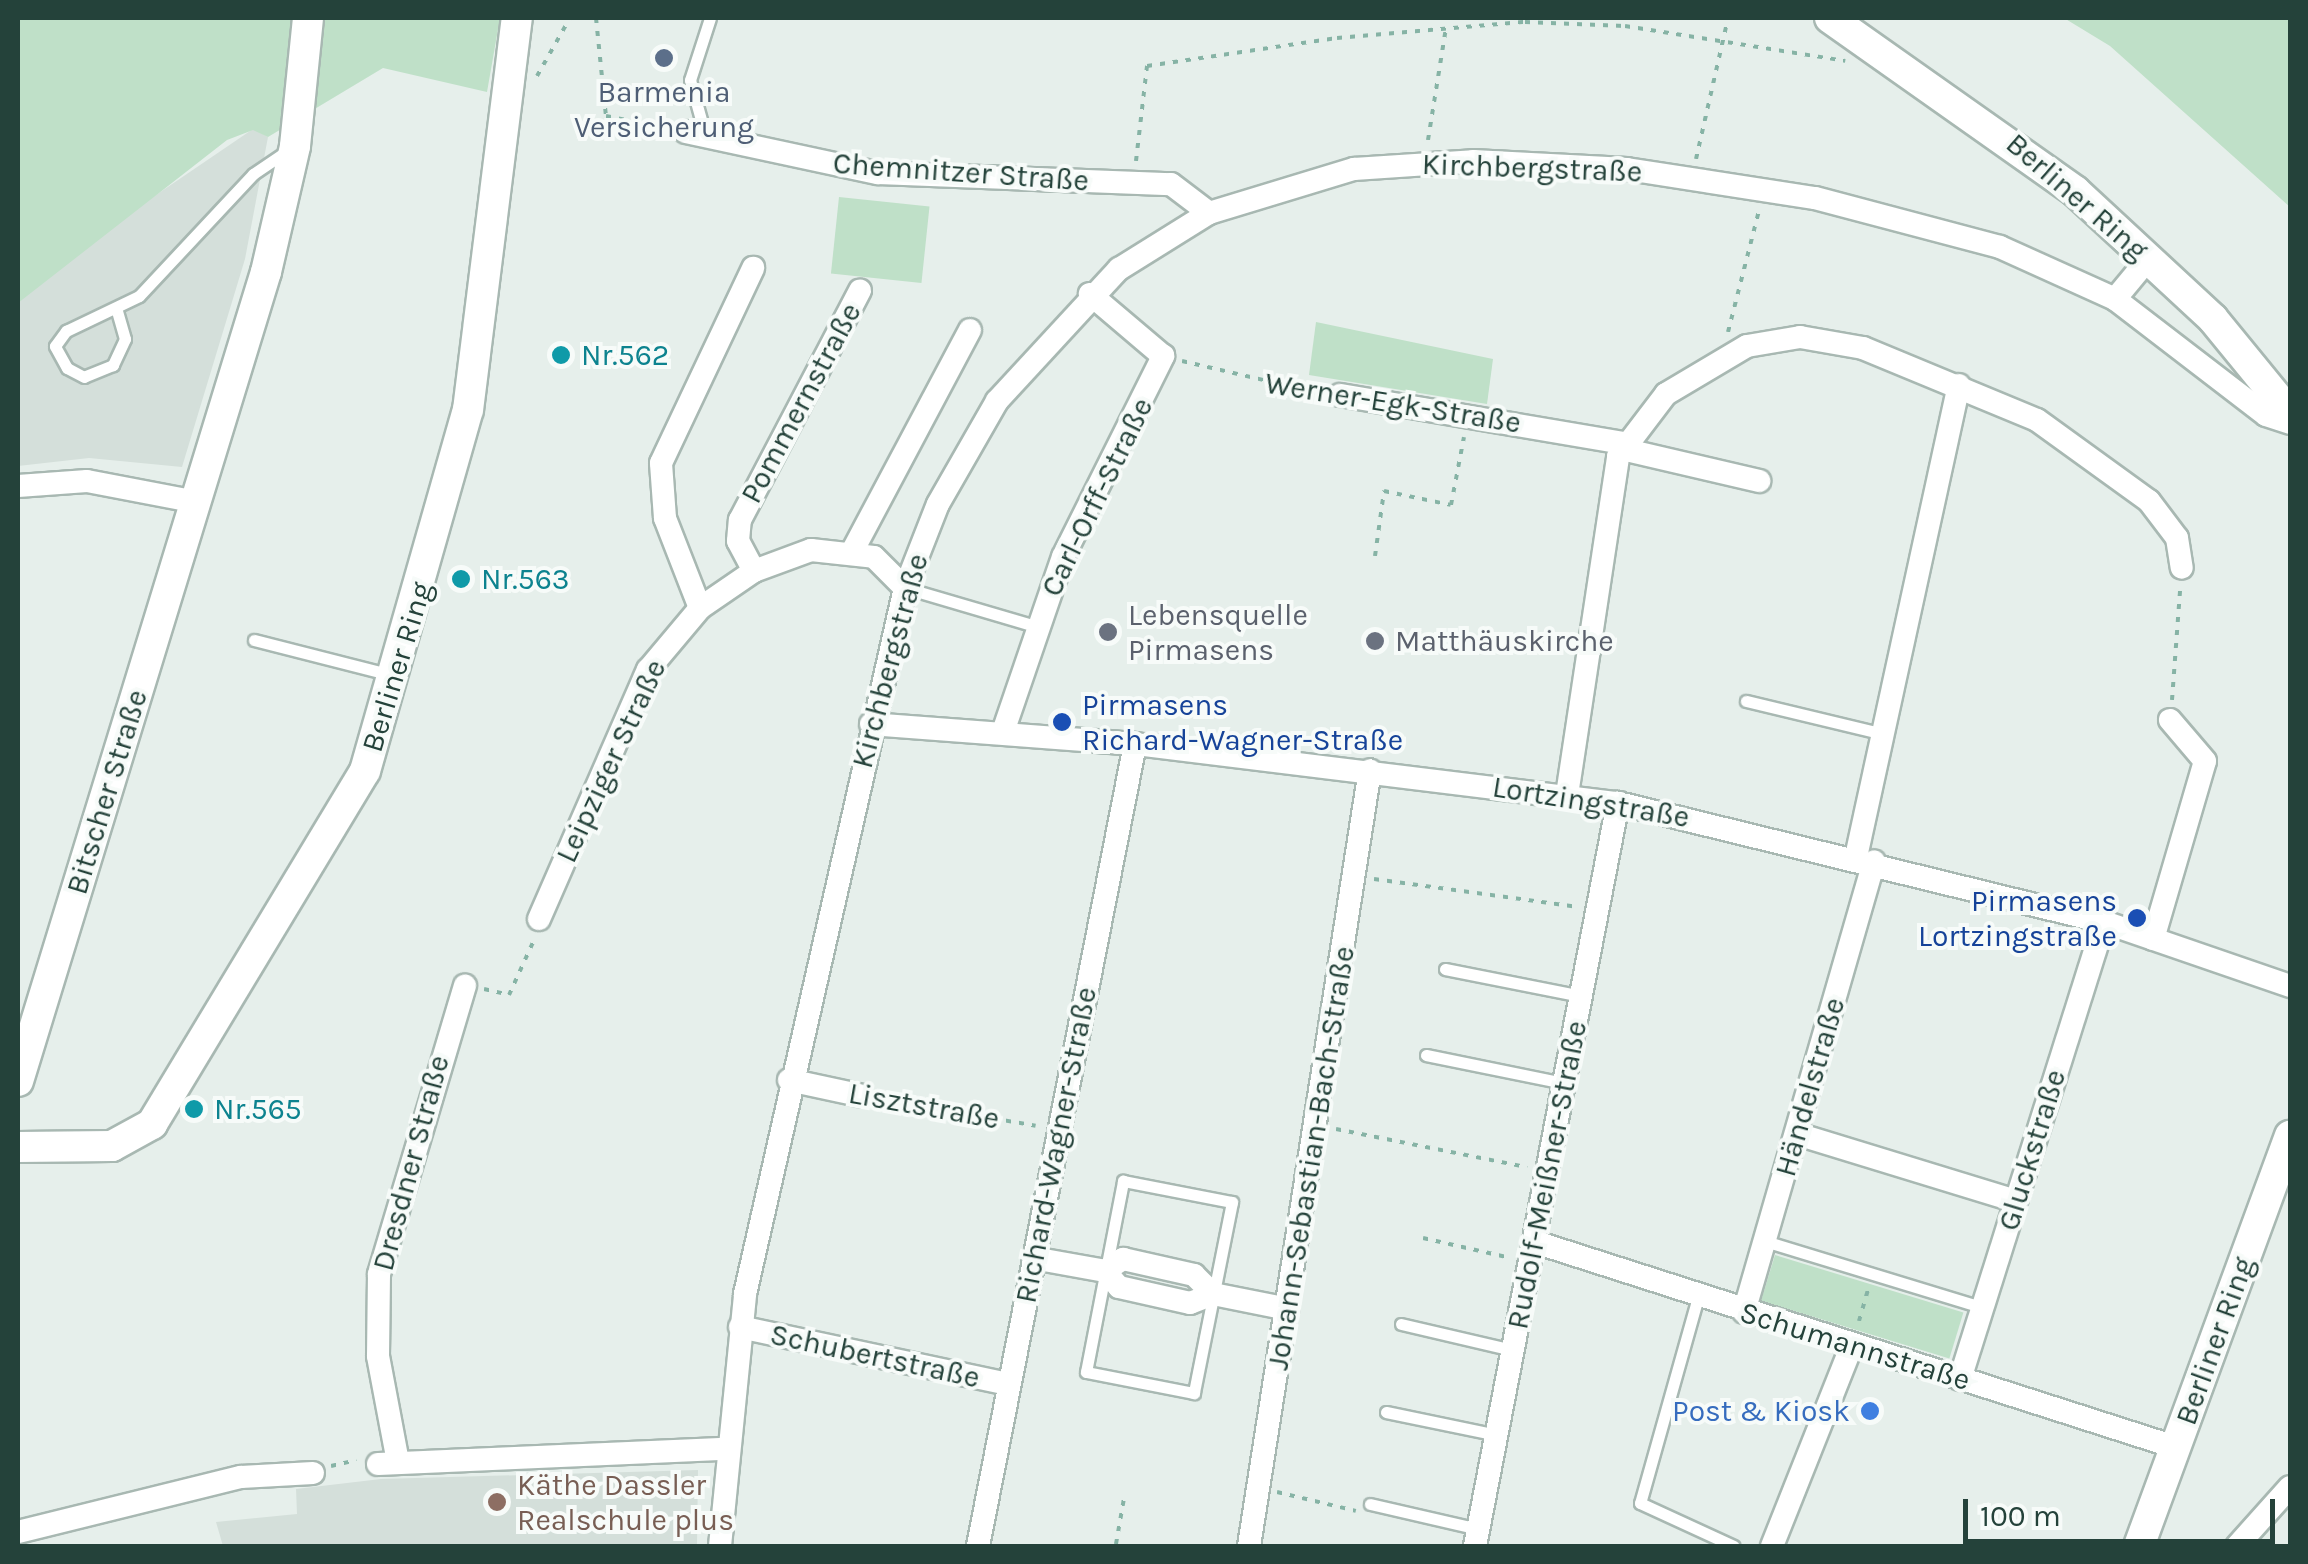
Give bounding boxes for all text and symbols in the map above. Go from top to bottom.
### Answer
marker: Barmenia Versicherung [653,47,675,69]
place label: Barmenia Versicherung [574,74,754,144]
street label: Berliner Ring [1999,126,2155,268]
street label: Chemnitzer Straße [832,145,1090,199]
street label: Kirchbergstraße [1421,146,1643,190]
street label: Pommernstraße [733,297,869,509]
place label: Nr.562 [581,337,669,373]
marker: Nr.562 [550,344,572,366]
street label: Werner-Egk-Straße [1262,365,1524,441]
street label: Carl-Orff-Straße [1033,392,1161,602]
street label: Kirchbergstraße [844,550,936,772]
place label: Nr.563 [481,561,570,597]
marker: Nr.563 [450,568,472,590]
street label: Berliner Ring [354,578,440,756]
place label: Lebensquelle Pirmasens [1128,597,1308,668]
marker: Lebensquelle Pirmasens [1097,621,1119,643]
place label: Matthäuskirche [1395,623,1614,659]
marker: Matthäuskirche [1364,630,1386,652]
street label: Leipziger Straße [548,654,674,868]
street label: Bitscher Straße [59,685,155,899]
place label: Pirmasens Richard-Wagner-Straße [1082,687,1403,758]
marker: Pirmasens Richard-Wagner-Straße [1051,711,1073,733]
street label: Lortzingstraße [1490,769,1692,835]
place label: Pirmasens Lortzingstraße [1918,883,2117,954]
marker: Pirmasens Lortzingstraße [2126,907,2148,929]
street label: Johann-Sebastian-Bach-Straße [1260,944,1362,1372]
street label: Richard-Wagner-Straße [1008,984,1104,1306]
street label: Händelstraße [1767,993,1853,1181]
street label: Rudolf-Meißner-Straße [1499,1018,1595,1332]
street label: Dresdner Straße [365,1051,457,1275]
street label: Gluckstraße [1990,1065,2074,1235]
street label: Lisztstraße [846,1075,1002,1137]
place label: Nr.565 [214,1091,302,1127]
marker: Nr.565 [183,1098,205,1120]
street label: Berliner Ring [2168,1252,2262,1430]
street label: Schumannstraße [1736,1294,1974,1398]
street label: Schubertstraße [767,1316,983,1396]
place label: Post & Kiosk [1672,1393,1850,1429]
marker: Post & Kiosk [1859,1400,1881,1422]
place label: Käthe Dassler Realschule plus [517,1467,734,1538]
scale bar [1968,1479,2280,1541]
marker: Käthe Dassler Realschule plus [486,1491,508,1513]
text: 100 m [1980,1498,2061,1534]

